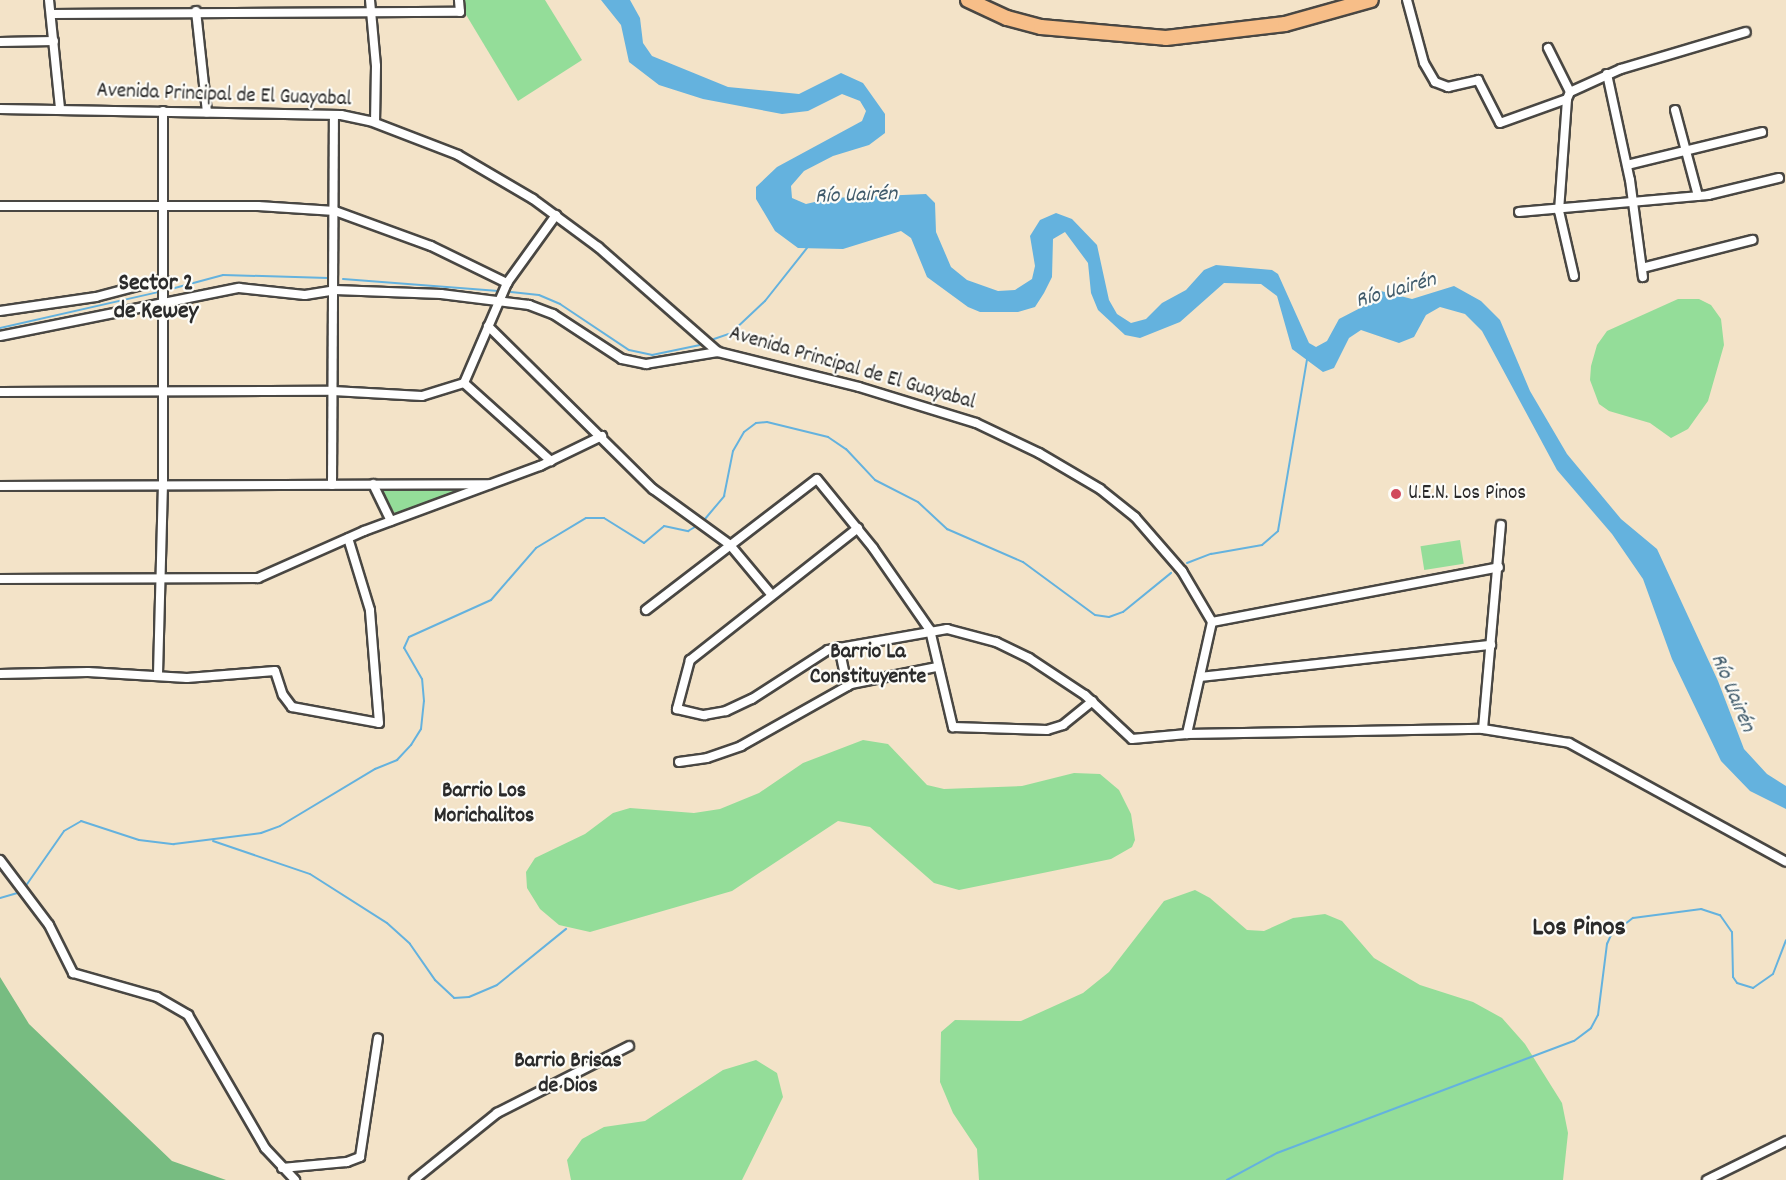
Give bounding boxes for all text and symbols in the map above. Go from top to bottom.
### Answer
street label: Avenida Principal de El Guayabal [96,79,352,113]
water label: Río Uairén [814,181,898,211]
water label: Río Uairén [1353,267,1439,315]
district label: Sector 2 de Kewey [114,271,198,327]
street label: Avenida Principal de El Guayabal [726,322,978,416]
place label: U.E.N. Los Pinos [1408,481,1526,507]
marker: U.E.N. Los Pinos [1389,487,1403,501]
district label: Barrio La Constituyente [810,639,926,690]
water label: Río Uairén [1704,650,1760,736]
district label: Barrio Los Morichalitos [434,778,534,830]
district label: Los Pinos [1532,913,1626,945]
district label: Barrio Brisas de Dios [514,1048,622,1100]

